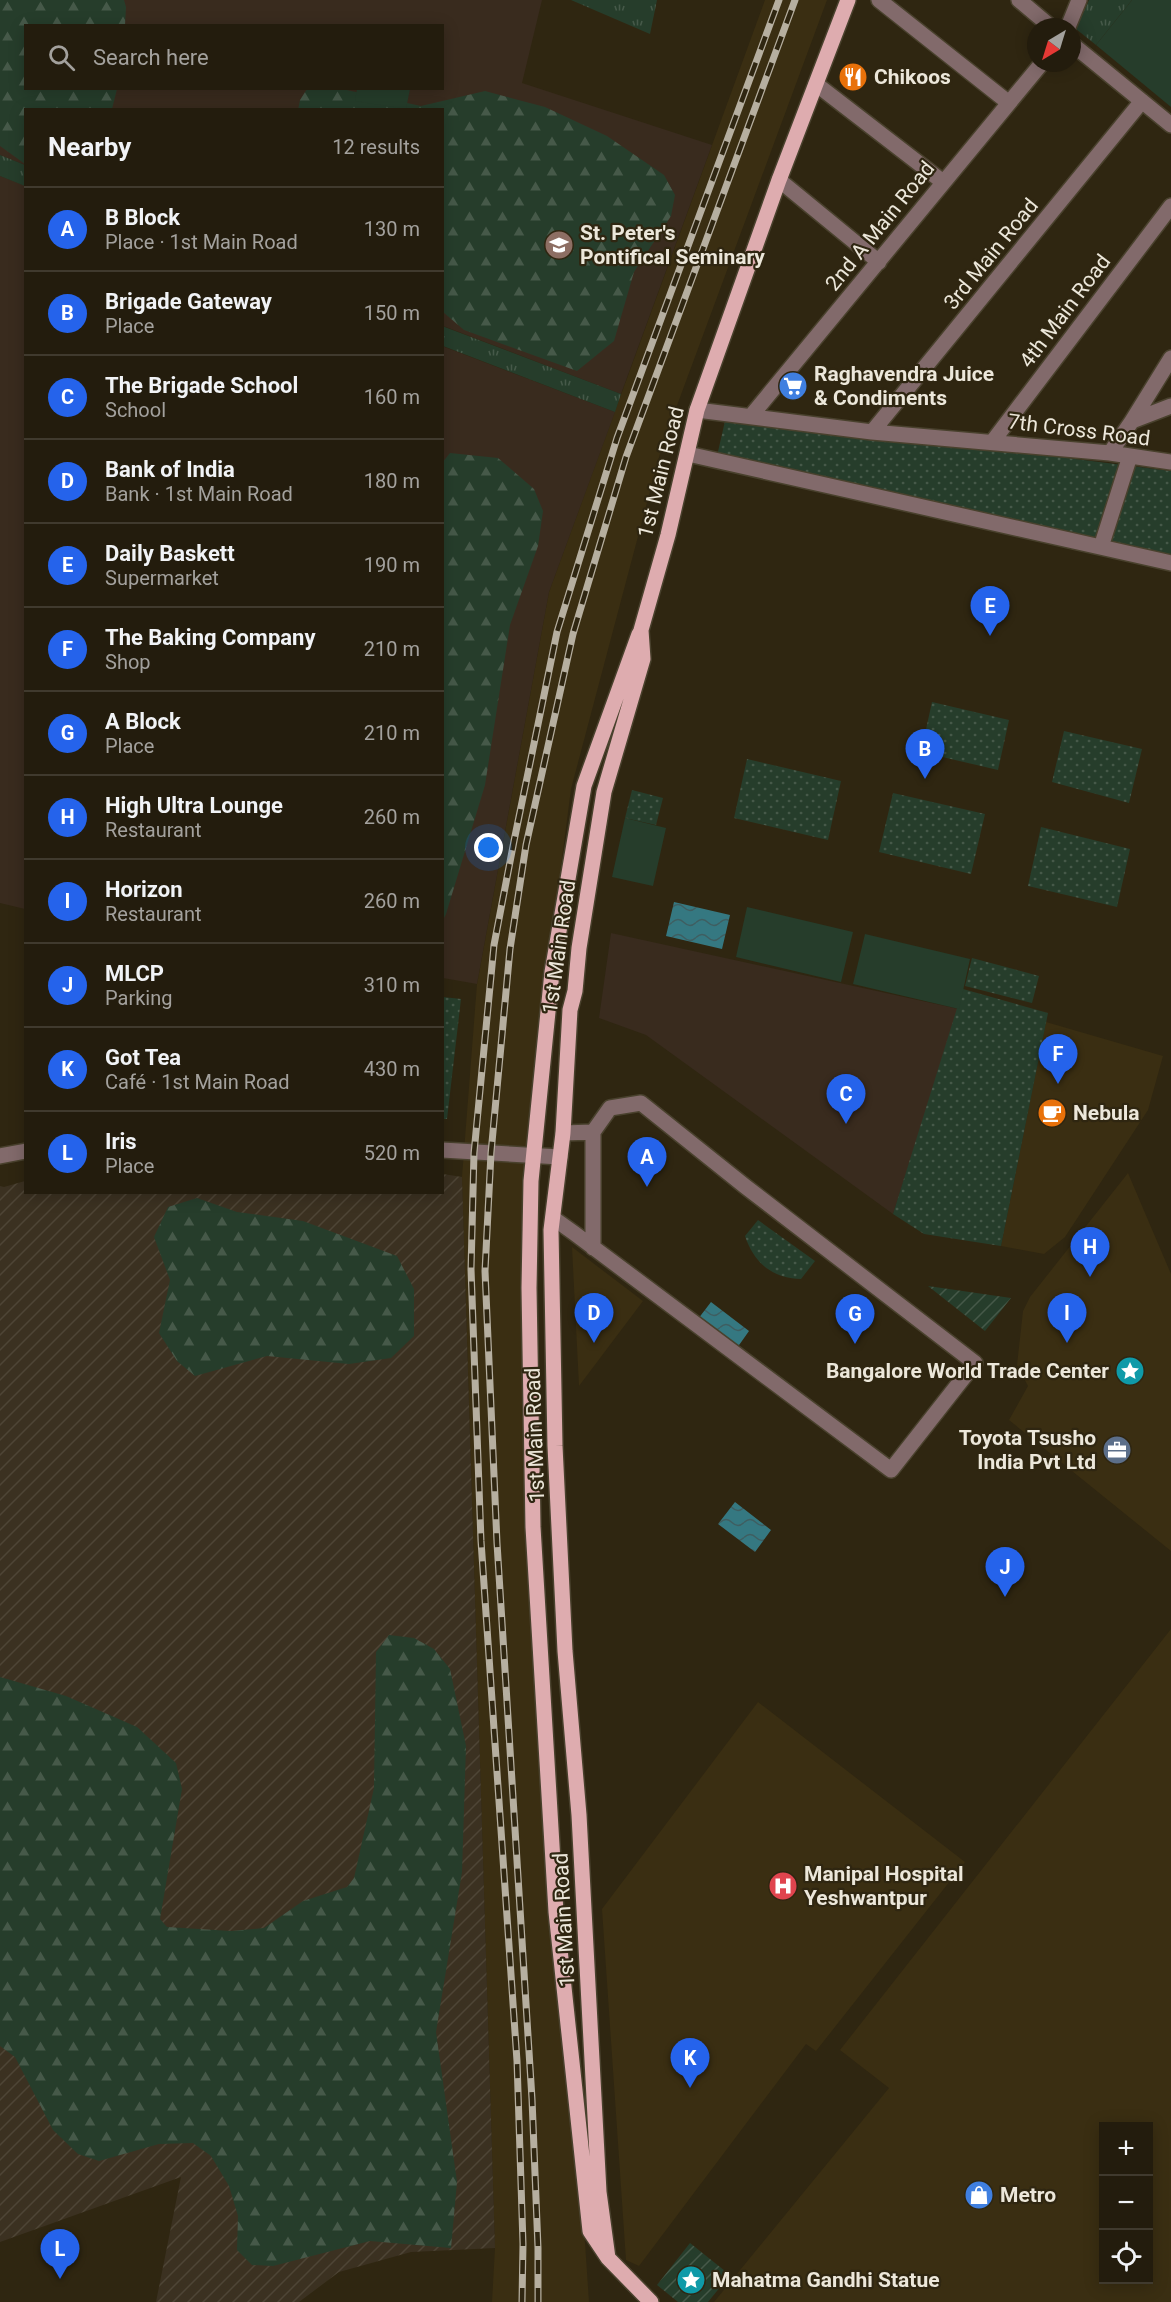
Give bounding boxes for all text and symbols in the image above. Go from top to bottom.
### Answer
north arrow [1027,18,1081,72]
search box [24,24,444,90]
icon: search [45,41,78,74]
text: Search here [93,45,209,70]
restaurant icon: Chikoos [837,61,869,93]
place label: Chikoos [874,65,951,89]
text: Nearby [48,132,131,162]
text: 12 results [332,135,420,159]
street label: 2nd A Main Road [821,157,939,295]
street label: 3rd Main Road [939,194,1043,314]
text: B Block [105,205,180,230]
text: A [61,217,74,241]
text: 130 m [364,217,420,241]
place label: St. Peter's Pontifical Seminary [580,221,765,269]
school or university icon: St. Peter's Pontifical Seminary [543,229,575,261]
text: Place · 1st Main Road [105,230,298,254]
street label: 4th Main Road [1015,250,1115,372]
text: Brigade Gateway [105,289,272,314]
text: B [61,301,74,325]
text: 150 m [364,301,420,325]
text: Place [105,314,154,338]
place label: Raghavendra Juice & Condiments [814,362,994,410]
supermarket icon: Raghavendra Juice & Condiments [777,370,809,402]
text: The Brigade School [105,373,298,398]
text: C [61,385,74,409]
text: 160 m [364,385,420,409]
text: School [105,398,166,422]
street label: 1st Main Road [633,404,689,540]
street label: 7th Cross Road [1007,409,1151,451]
text: Bank of India [105,457,235,482]
text: D [61,469,74,493]
text: 180 m [364,469,420,493]
text: Bank · 1st Main Road [105,482,293,506]
text: Daily Baskett [105,541,235,566]
text: E [62,553,73,577]
text: 190 m [364,553,420,577]
text: Supermarket [105,566,219,590]
pin: E [970,586,1010,636]
text: The Baking Company [105,625,315,650]
text: F [62,637,73,661]
text: 210 m [364,637,420,661]
text: Shop [105,650,151,674]
text: A Block [105,709,181,734]
text: G [61,721,74,745]
text: 210 m [364,721,420,745]
pin: B [906,730,944,779]
text: Place [105,734,154,758]
text: High Ultra Lounge [105,793,283,818]
text: H [60,805,75,829]
text: 260 m [364,805,420,829]
text: Restaurant [105,818,202,842]
your location [474,833,503,862]
text: Horizon [105,877,183,902]
street label: 1st Main Road [538,879,580,1015]
text: I [65,889,70,913]
text: 260 m [364,889,420,913]
text: Restaurant [105,902,202,926]
text: MLCP [105,961,164,986]
text: J [62,973,73,997]
text: 310 m [364,973,420,997]
text: Parking [105,986,172,1010]
pin: F [1038,1034,1078,1084]
text: Got Tea [105,1045,181,1070]
text: K [61,1057,74,1081]
text: 430 m [364,1057,420,1081]
text: Café · 1st Main Road [105,1070,290,1094]
pin: C [826,1074,866,1124]
cafe icon: Nebula [1036,1097,1068,1129]
place label: Nebula [1073,1101,1140,1125]
text: Iris [105,1129,137,1154]
pin: A [628,1138,666,1187]
text: L [62,1141,73,1165]
text: 520 m [364,1141,420,1165]
text: Place [105,1154,154,1178]
pin: H [1070,1228,1110,1277]
pin: D [574,1294,614,1343]
pin: G [836,1294,874,1344]
pin: I [1048,1294,1086,1343]
place icon: Bangalore World Trade Center [1114,1355,1146,1387]
place label: Bangalore World Trade Center [826,1359,1109,1383]
street label: 1st Main Road [521,1367,549,1503]
place label: Toyota Tsusho India Pvt Ltd [959,1426,1096,1474]
office icon: Toyota Tsusho India Pvt Ltd [1101,1434,1133,1466]
pin: J [986,1548,1024,1597]
street label: 1st Main Road [548,1852,580,1988]
place label: Manipal Hospital Yeshwantpur [804,1862,964,1910]
hospital icon: Manipal Hospital Yeshwantpur [767,1870,799,1902]
pin: K [670,2038,710,2088]
map controls [1099,2122,1153,2284]
button: + [1099,2122,1153,2176]
button: − [1099,2176,1153,2230]
shop icon: Metro [963,2179,995,2211]
place label: Metro [1000,2183,1056,2207]
pin: L [40,2230,80,2279]
button: locate [1099,2230,1153,2284]
place icon: Mahatma Gandhi Statue [675,2264,707,2296]
place label: Mahatma Gandhi Statue [712,2268,940,2292]

